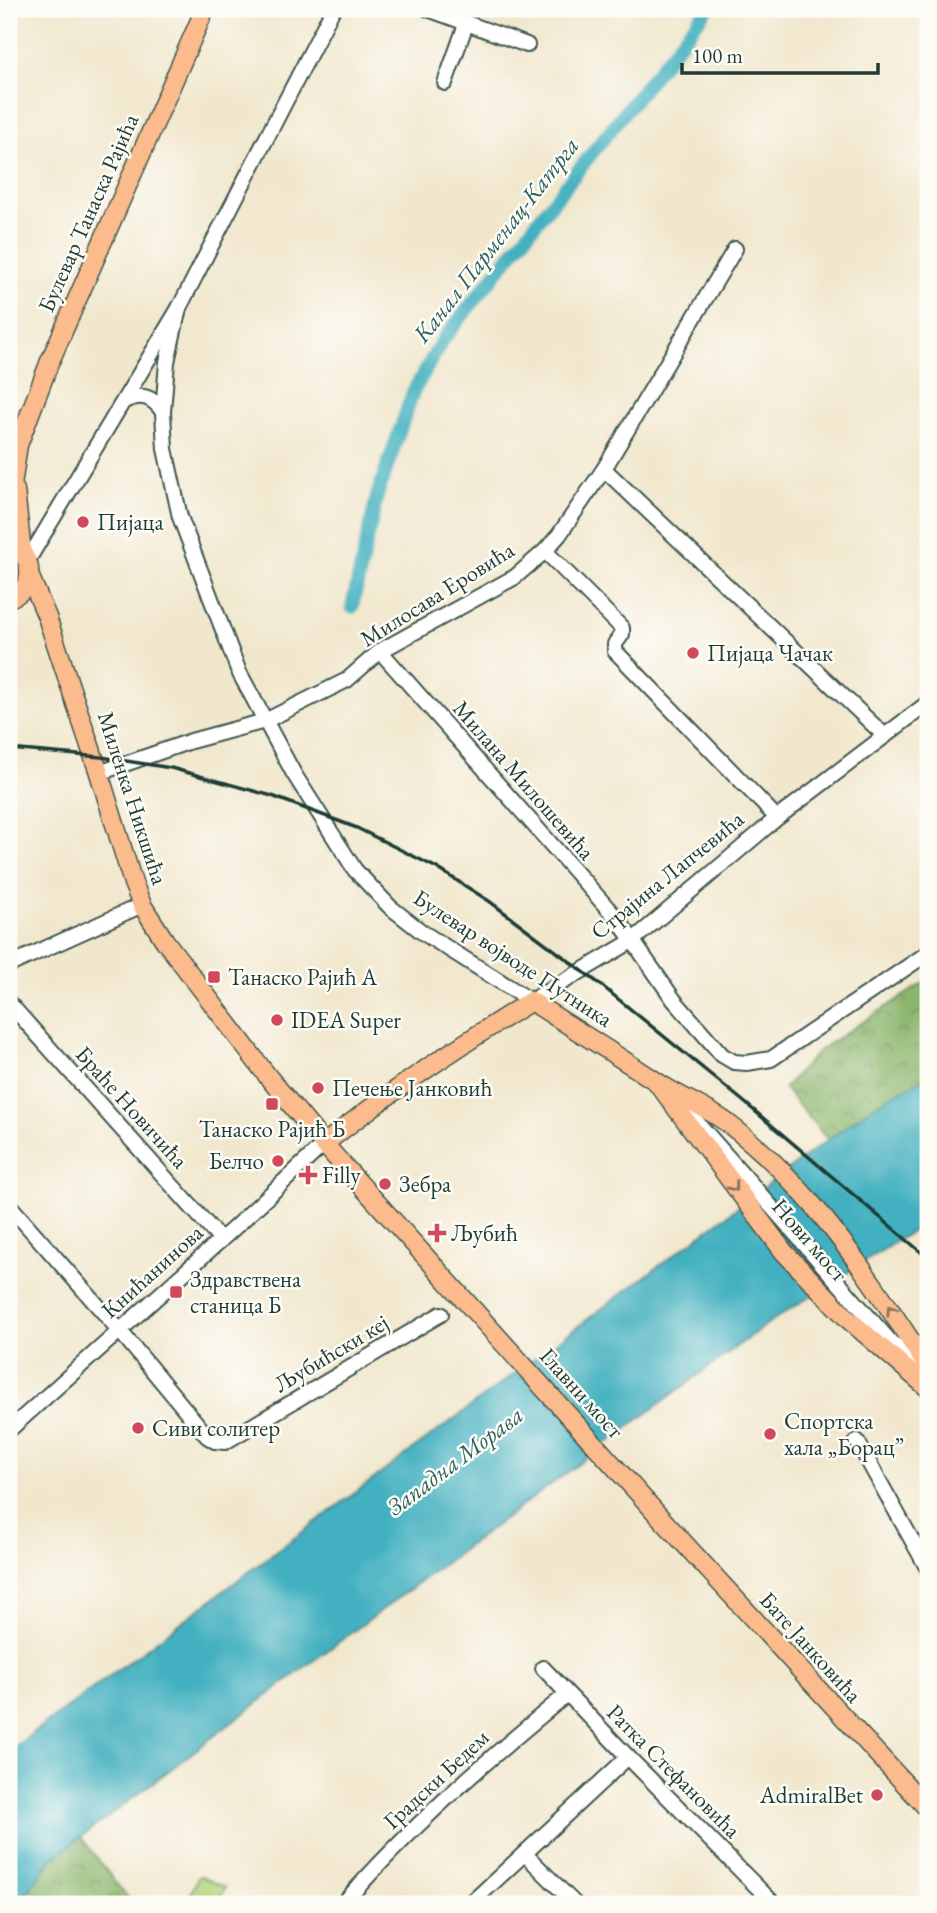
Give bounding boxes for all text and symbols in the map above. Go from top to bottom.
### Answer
scale bar [682,32,878,76]
text: 100 m [692,42,743,69]
street label: Булевар Танаска Рајића [31,108,146,317]
water label: Канал Парменац-Катрга [405,131,585,349]
place label: Пијаца [97,507,164,537]
marker: Пијаца [75,514,91,530]
street label: Милосава Еровића [354,534,520,653]
place label: Пијаца Чачак [707,638,833,668]
marker: Пијаца Чачак [685,645,701,661]
street label: Милана Милошевића [446,694,602,867]
street label: Миленка Никшића [91,708,175,889]
street label: Страјина Лапчевића [584,803,750,946]
street label: Булевар војводе Путника [408,882,619,1034]
place label: Танаско Рајић А [228,962,378,992]
marker: Танаско Рајић А [206,969,222,985]
place label: IDEA Super [291,1005,401,1035]
marker: IDEA Super [269,1012,285,1028]
street label: Браће Новичића [69,1039,196,1175]
place label: Печење Јанковић [332,1073,492,1103]
marker: Печење Јанковић [310,1080,326,1096]
marker: Танаско Рајић Б [264,1096,280,1112]
place label: Танаско Рајић Б [199,1114,345,1144]
place label: Белчо [209,1146,264,1176]
marker: Белчо [270,1153,286,1169]
place label: Filly [322,1160,361,1190]
marker: Filly [300,1167,316,1183]
place label: Зебра [399,1169,452,1199]
marker: Зебра [377,1176,393,1192]
one-way arrow [726,1179,739,1192]
street label: Нови мост [766,1192,855,1288]
street label: Книћанинова [95,1217,210,1325]
place label: Љубић [451,1218,518,1248]
marker: Љубић [429,1225,445,1241]
place label: Здравствена станица Б [190,1264,302,1320]
marker: Здравствена станица Б [168,1284,184,1300]
one-way arrow [886,1305,899,1318]
street label: Љубићски кеј [268,1307,394,1399]
street label: Главни мост [533,1341,631,1445]
water label: Западна Морава [380,1399,529,1522]
place label: Спортска хала „Борац” [784,1406,904,1462]
place label: Сиви солитер [152,1413,280,1443]
marker: Сиви солитер [130,1420,146,1436]
marker: Спортска хала „Борац” [762,1426,778,1442]
street label: Бате Јанковића [753,1585,869,1710]
street label: Ратка Стефановића [601,1698,748,1845]
street label: Градски Бедем [377,1722,496,1836]
place label: AdmiralBet [759,1780,864,1810]
marker: AdmiralBet [869,1787,885,1803]

